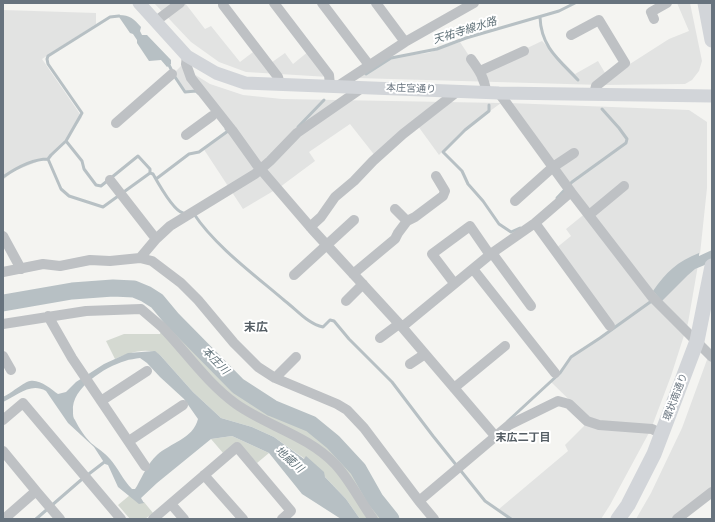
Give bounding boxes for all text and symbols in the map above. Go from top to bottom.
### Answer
water label: 天祐寺線水路 [432,15,498,47]
street label: 本庄宮通り [386,82,436,96]
district label: 末広 [244,321,268,335]
water label: 本庄川 [199,345,231,377]
street label: 環状南通り [661,372,691,422]
district label: 末広二丁目 [496,431,550,445]
water label: 地蔵川 [272,444,306,476]

